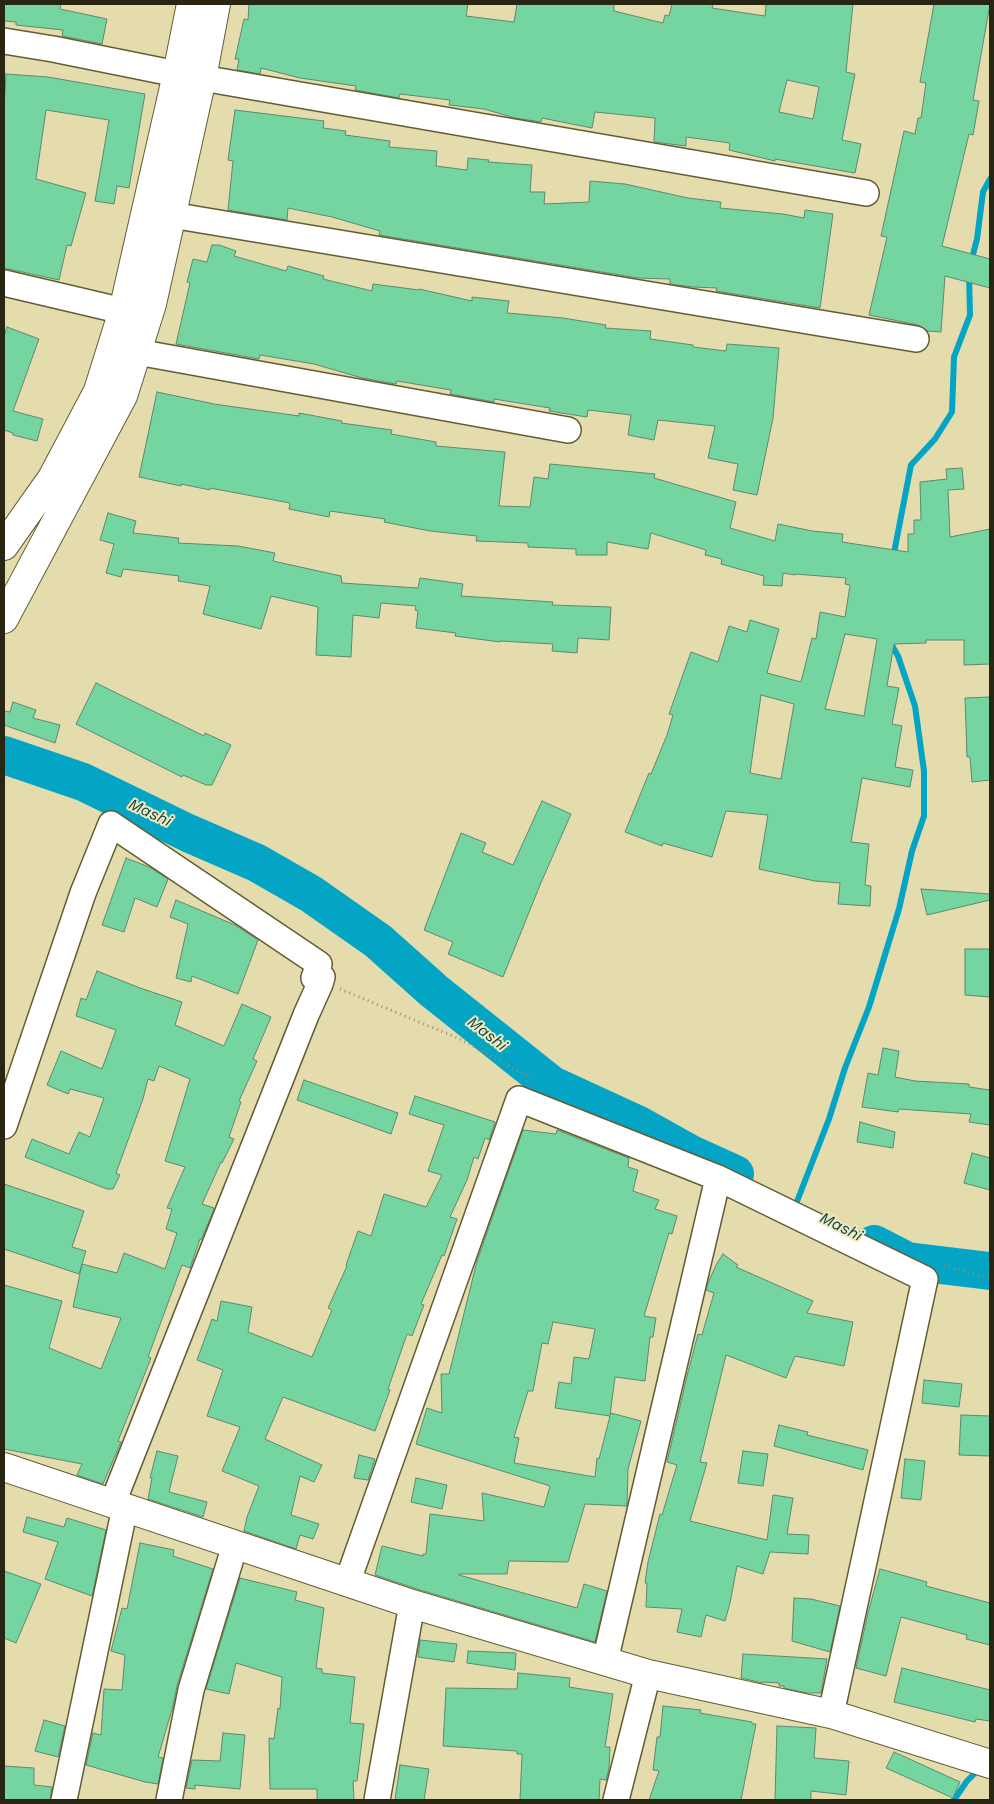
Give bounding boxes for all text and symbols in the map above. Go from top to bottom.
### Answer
water label: Mashi [126,795,174,831]
water label: Mashi [463,1013,511,1055]
water label: Mashi [817,1208,865,1246]

